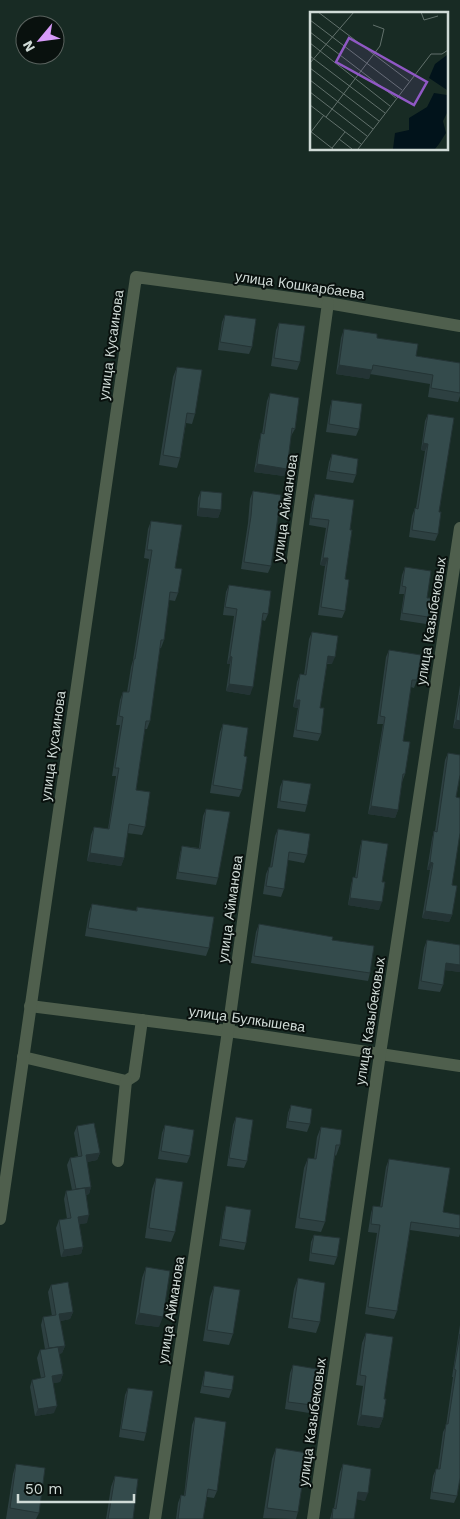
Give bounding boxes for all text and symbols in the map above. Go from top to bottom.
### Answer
inset map [310,12,448,150]
north arrow [15,15,65,65]
text: N [19,38,38,55]
street label: улица Кошкарбаева [234,268,366,302]
street label: улица Кусаинова [95,288,127,401]
street label: улица Айманова [270,453,300,563]
street label: улица Казыбековых [413,556,449,686]
street label: улица Кусаинова [37,689,69,802]
street label: улица Айманова [215,854,245,964]
street label: улица Казыбековых [352,956,388,1086]
street label: улица Булкышева [188,1003,306,1035]
street label: улица Айманова [155,1255,187,1365]
street label: улица Казыбековых [295,1357,329,1487]
scale bar [18,1472,134,1504]
text: 50 m [25,1480,62,1498]

